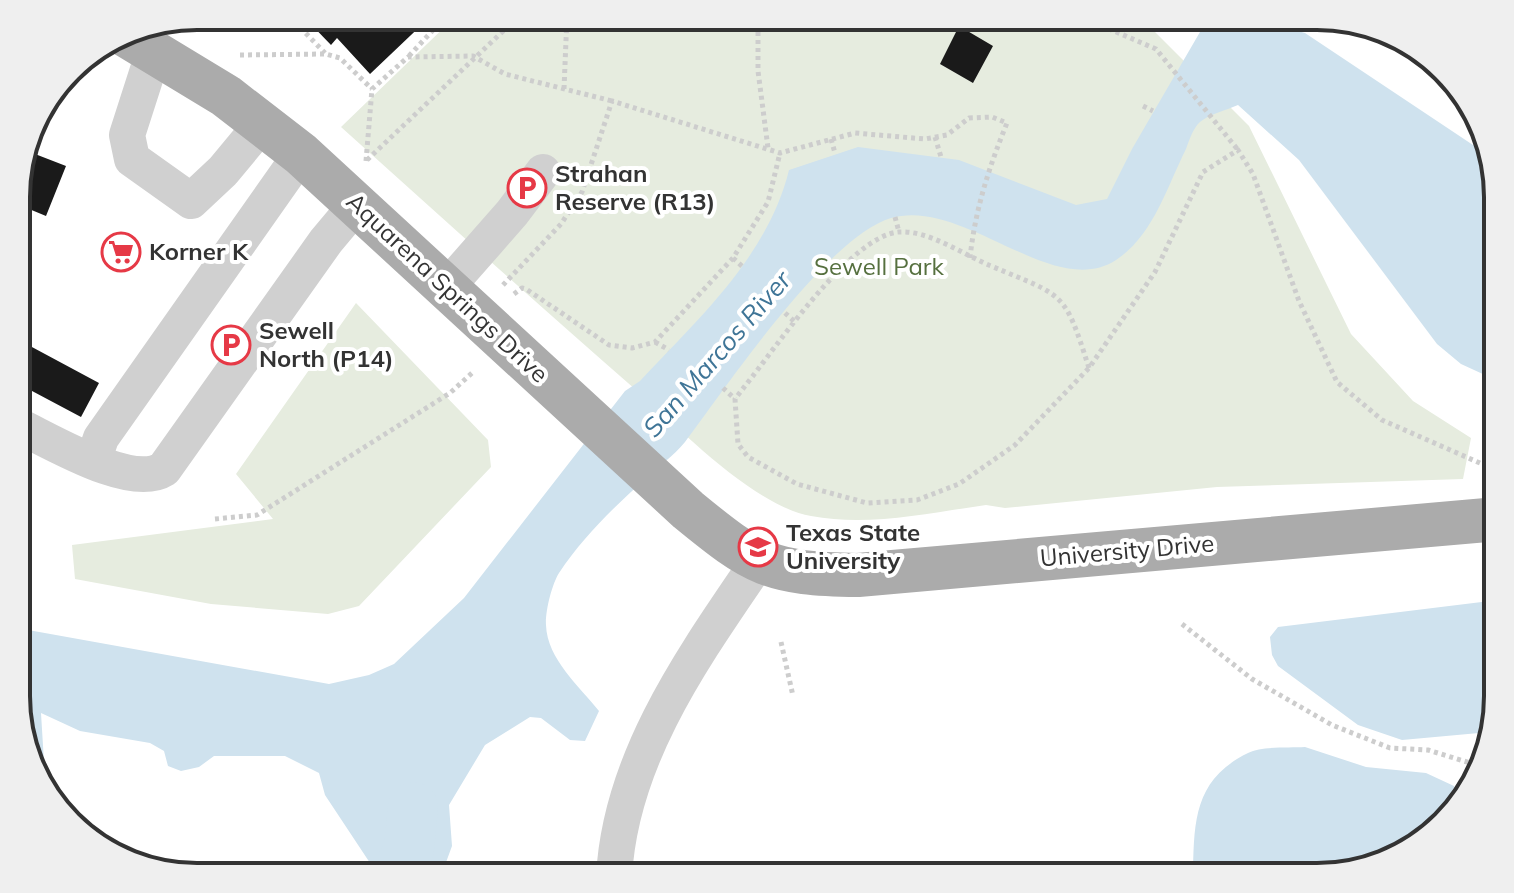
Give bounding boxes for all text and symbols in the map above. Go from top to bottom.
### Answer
place label: Strahan Reserve (R13) [555,158,715,216]
parking icon: Strahan Reserve (R13) [506,167,548,209]
street label: Aquarena Springs Drive [341,186,555,389]
supermarket icon: Korner K [100,231,142,273]
place label: Korner K [149,236,249,266]
park label: Sewell Park [814,251,945,281]
water label: San Marcos River [635,263,799,444]
place label: Sewell North (P14) [259,315,393,373]
parking icon: Sewell North (P14) [210,324,252,366]
place label: Texas State University [786,517,920,575]
school or university icon: Texas State University [737,526,779,568]
street label: University Drive [1039,527,1215,573]

